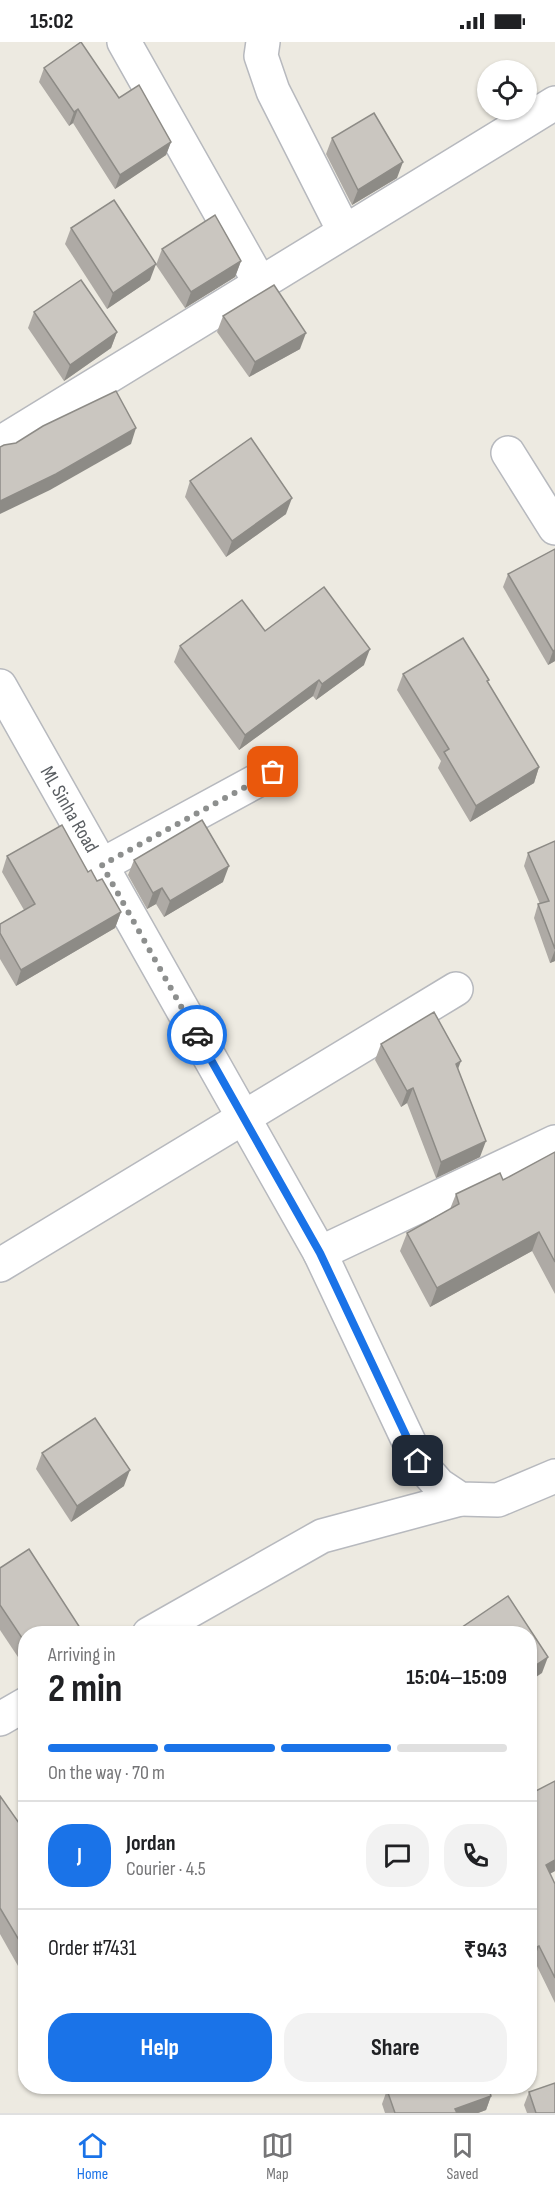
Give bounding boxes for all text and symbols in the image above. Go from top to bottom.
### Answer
text: 15:02 [30,8,73,35]
map controls [477,60,537,120]
button: locate [477,60,537,120]
pin [247,746,298,797]
icon: bag [256,755,289,788]
street label: ML Sinha Road [35,762,104,857]
courier [167,1005,227,1065]
icon: car [181,1019,214,1052]
pin [392,1435,443,1486]
icon: home [401,1444,434,1477]
text: Arriving in [48,1643,116,1667]
text: 15:04–15:09 [406,1664,507,1691]
text: 2 min [48,1666,122,1713]
text: On the way · 70 m [48,1761,165,1785]
button: chat [366,1824,429,1887]
button: phone [444,1824,507,1887]
text: Jordan [126,1830,175,1857]
text: J [77,1842,82,1869]
text: Courier · 4.5 [126,1857,206,1881]
text: Order #7431 [48,1935,137,1962]
text: ₹943 [464,1937,507,1964]
button: Help [48,2013,272,2082]
button: Share [284,2013,507,2082]
tab: Home [76,2129,109,2184]
tab: Map [261,2129,294,2184]
tab: Saved [446,2129,479,2184]

